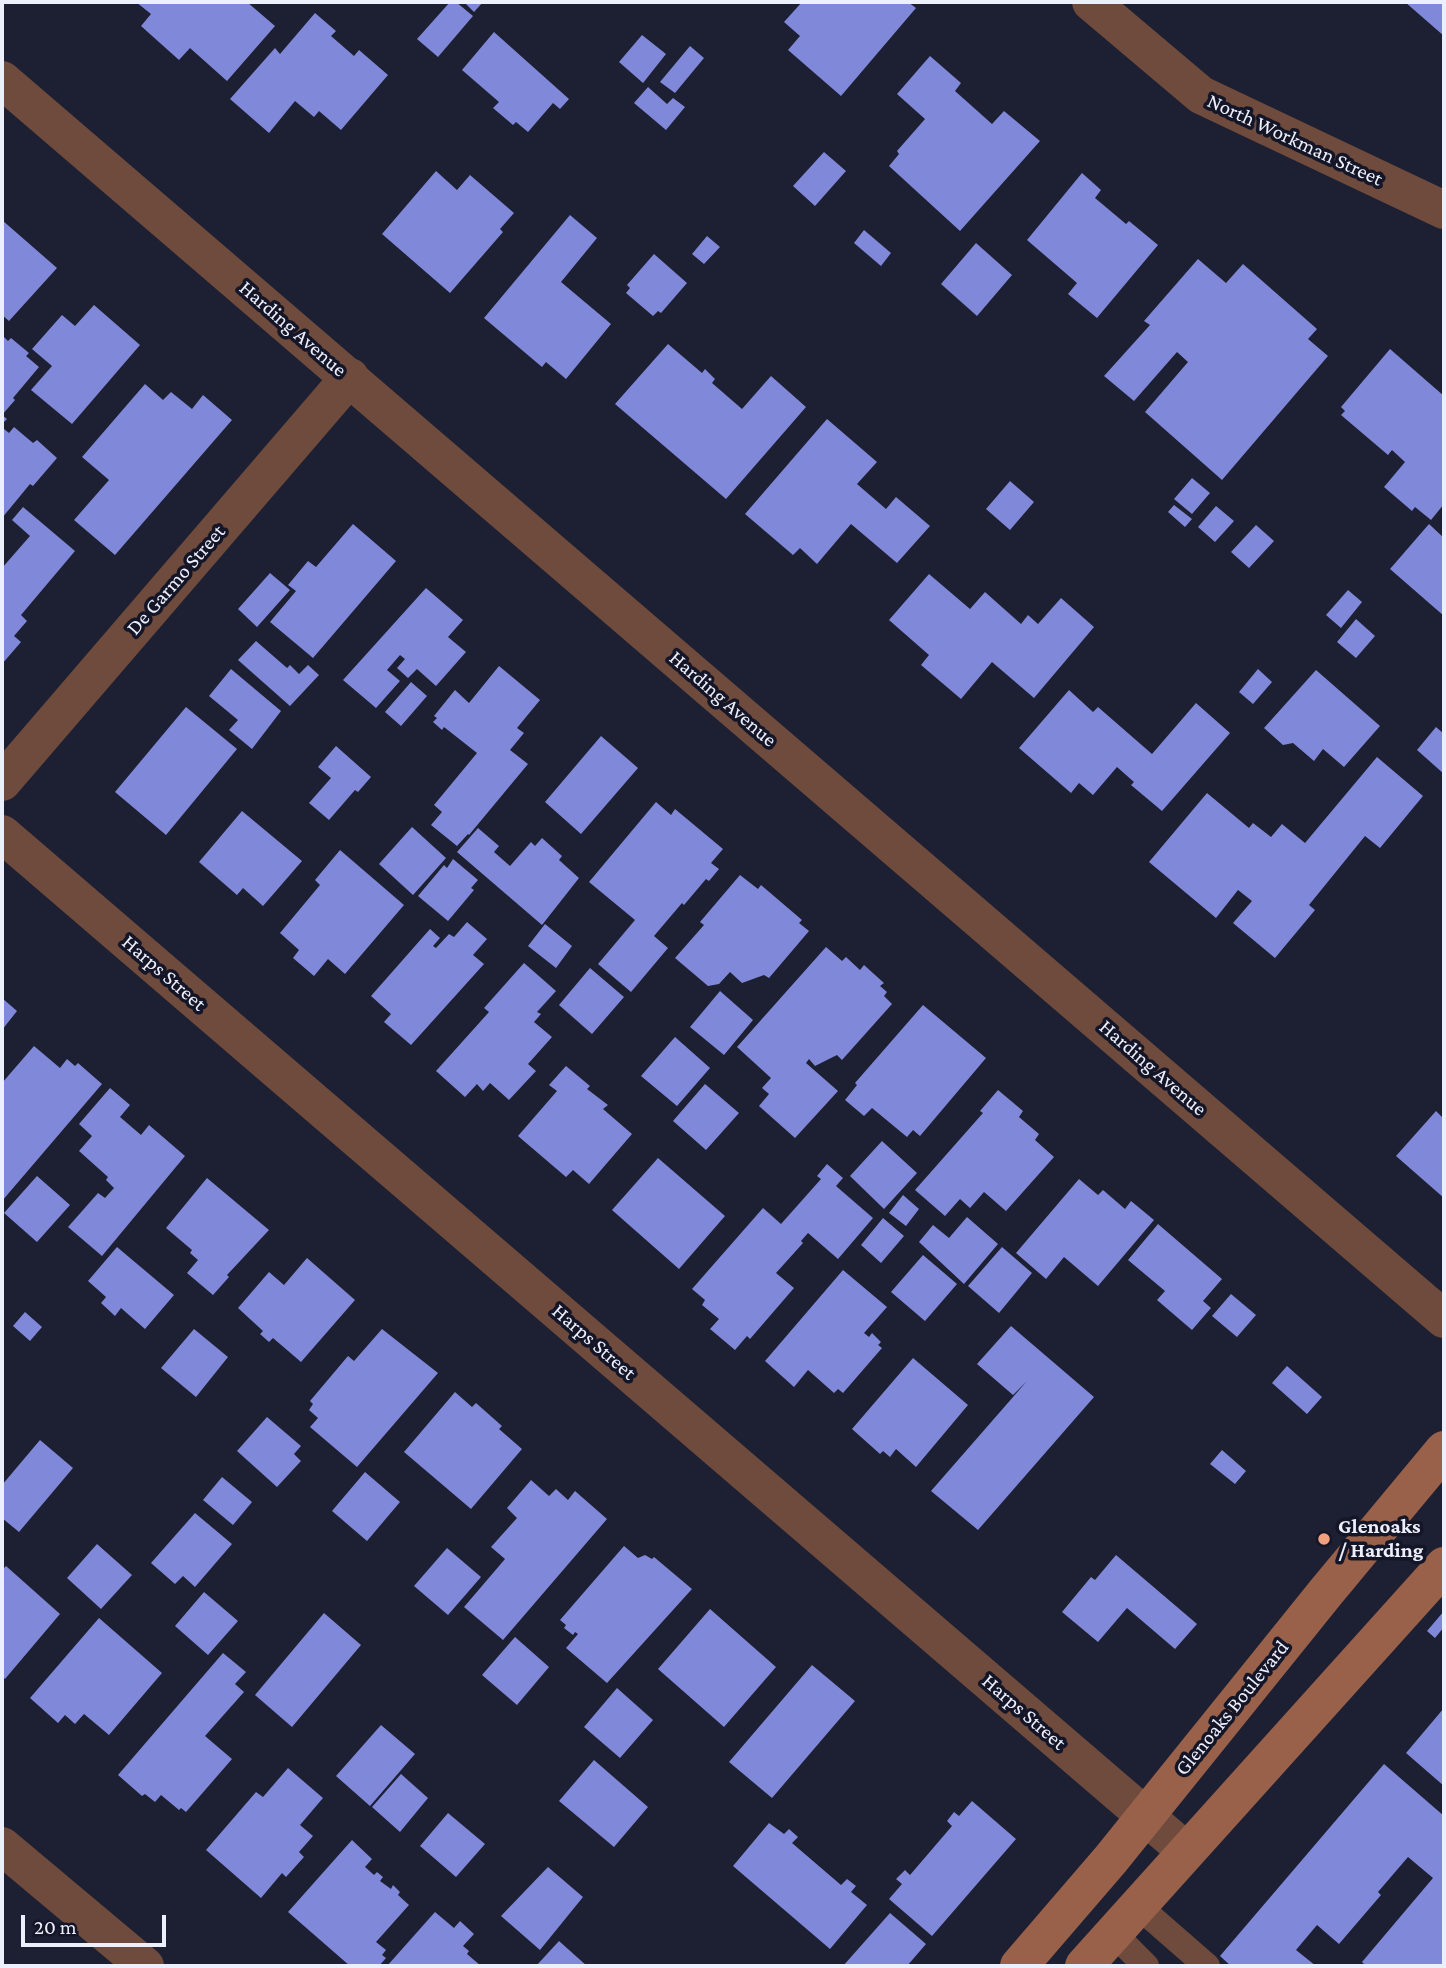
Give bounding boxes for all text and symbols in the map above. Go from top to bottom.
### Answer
street label: North Workman Street [1203,88,1387,192]
street label: Harding Avenue [234,275,352,383]
street label: De Garmo Street [121,520,231,640]
street label: Harding Avenue [664,645,782,753]
street label: Harps Street [117,930,211,1016]
street label: Harding Avenue [1094,1014,1212,1122]
street label: Harps Street [547,1299,641,1385]
place label: Glenoaks / Harding [1338,1514,1423,1564]
marker: Glenoaks / Harding [1316,1531,1332,1547]
street label: Glenoaks Boulevard [1170,1635,1294,1781]
street label: Harps Street [977,1669,1071,1755]
scale bar [24,1902,170,1946]
text: 20 m [34,1915,77,1939]

